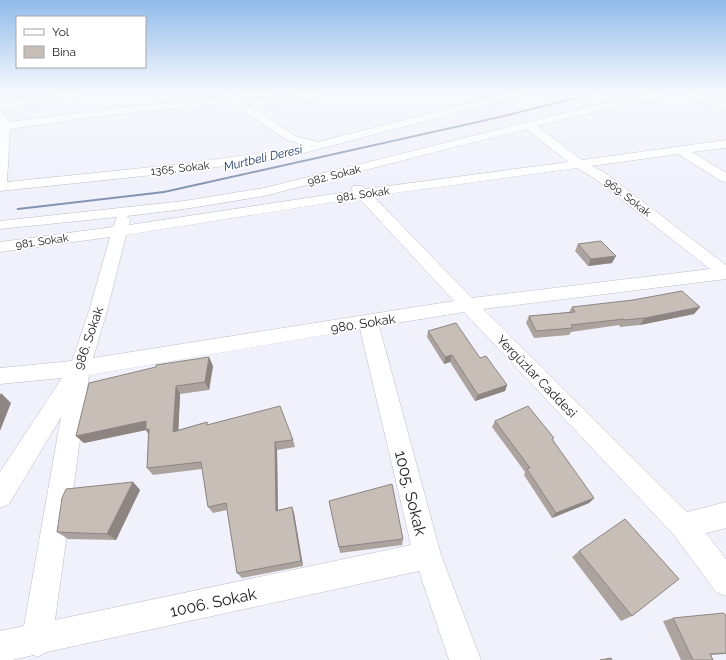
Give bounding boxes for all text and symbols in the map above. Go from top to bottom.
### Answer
legend [16,16,146,68]
text: Yol [52,25,70,39]
text: Bina [52,45,76,59]
water label: Murtbeli Deresi [222,142,304,174]
street label: 1365. Sokak [150,159,210,178]
street label: 982. Sokak [306,163,362,188]
street label: 969. Sokak [602,175,654,220]
street label: 981. Sokak [336,184,391,205]
street label: 981. Sokak [15,231,70,252]
street label: 986. Sokak [71,305,106,372]
street label: 980. Sokak [330,311,397,336]
street label: Yergüzlar Caddesi [494,332,580,421]
street label: 1005. Sokak [391,449,430,538]
street label: 1006. Sokak [168,584,259,621]

